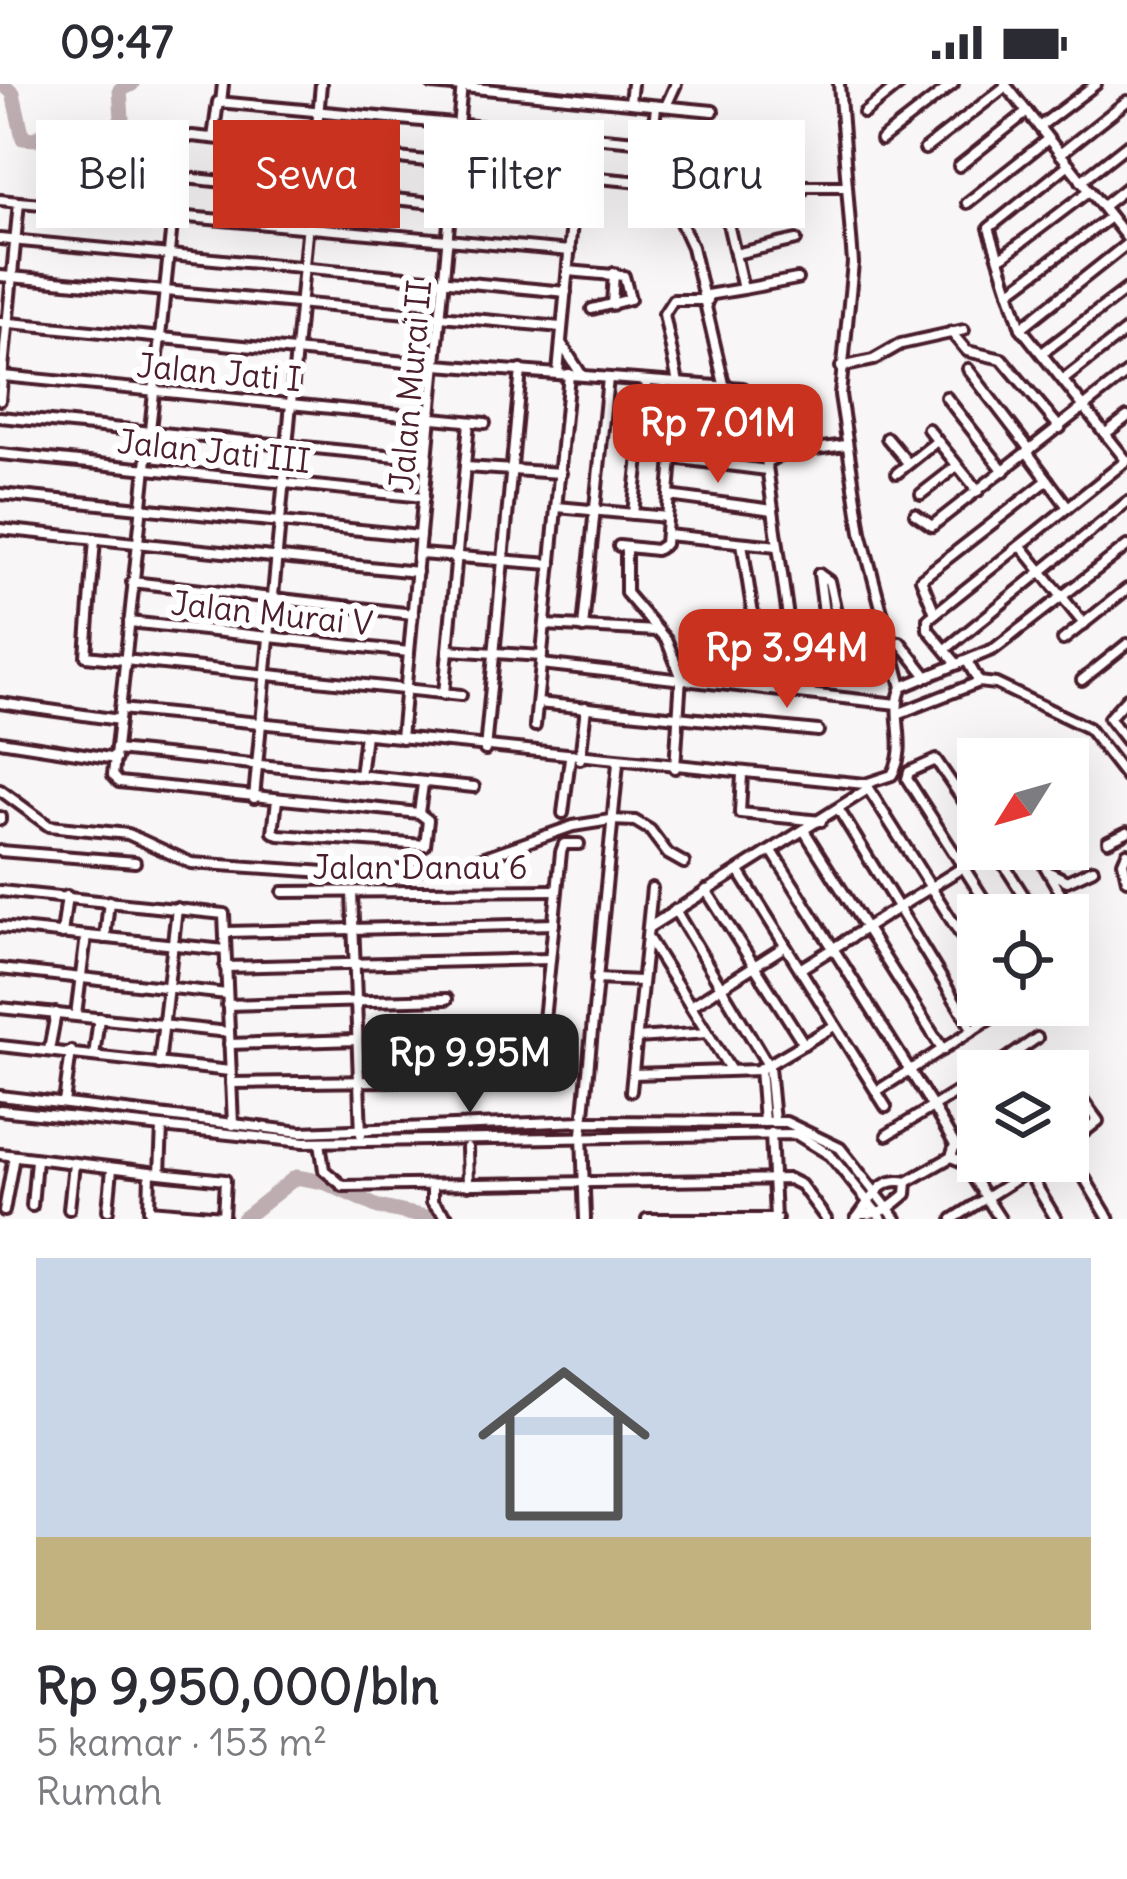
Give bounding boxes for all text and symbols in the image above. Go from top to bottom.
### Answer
text: 09:47 [60,14,173,70]
chip: Beli [36,120,189,228]
chip: Sewa [213,120,400,228]
chip: Filter [424,120,604,228]
chip: Baru [628,120,805,228]
street label: Jalan Murai II [380,278,440,492]
street label: Jalan Jati I [135,344,303,400]
pin: Rp 7.01M [594,384,842,486]
text: Rp 7.01M [640,398,796,447]
street label: Jalan Jati III [115,420,313,482]
street label: Jalan Murai V [169,582,375,644]
pin: Rp 3.94M [663,609,911,711]
text: Rp 3.94M [705,623,869,672]
north arrow [957,738,1089,870]
map controls [957,738,1089,1182]
street label: Jalan Danau 6 [313,846,527,888]
button: locate [957,894,1089,1026]
pin: Rp 9.95M [346,1014,594,1116]
text: Rp 9.95M [389,1028,551,1077]
button: layers [957,1050,1089,1182]
icon: home [456,1336,672,1552]
text: Rp 9,950,000/bln [36,1654,439,1718]
text: 5 kamar · 153 m² [36,1718,327,1767]
text: Rumah [36,1767,162,1816]

